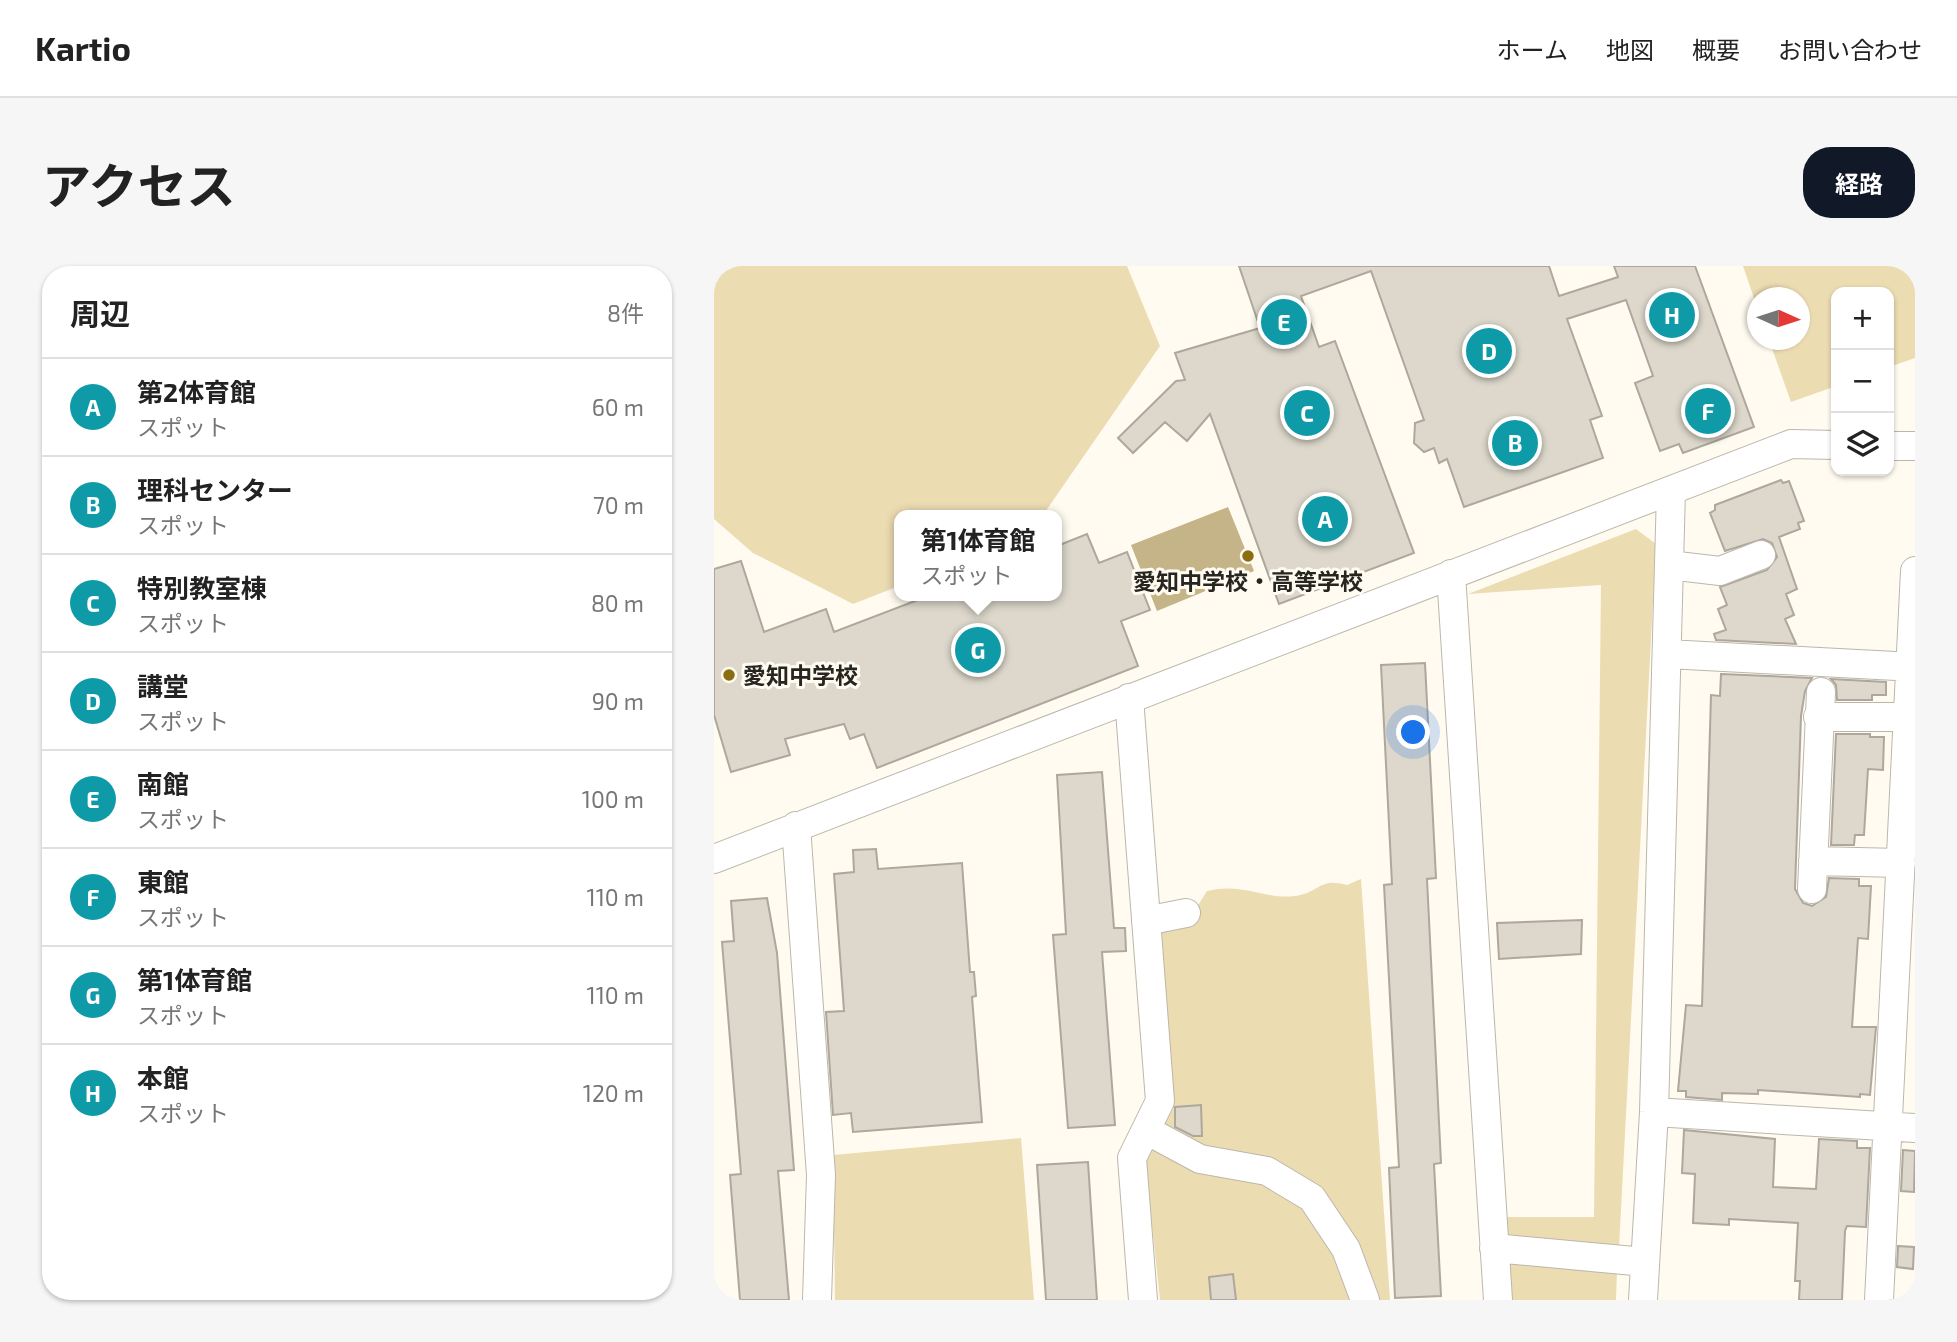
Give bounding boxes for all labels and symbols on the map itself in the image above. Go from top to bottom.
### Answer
north arrow [1747,287,1810,350]
pin: H [1649,289,1695,341]
pin: E [1261,296,1307,348]
pin: D [1466,325,1512,377]
pin: F [1685,385,1731,437]
pin: C [1284,387,1330,439]
pin: B [1492,417,1538,469]
pin: A [1302,493,1348,545]
marker: 愛知中学校・高等学校 [1240,548,1256,564]
place label: 愛知中学校・高等学校 [1133,567,1363,595]
pin: G [955,624,1001,676]
place label: 愛知中学校 [743,661,858,689]
marker: 愛知中学校 [721,667,737,683]
your location [1396,715,1430,749]

